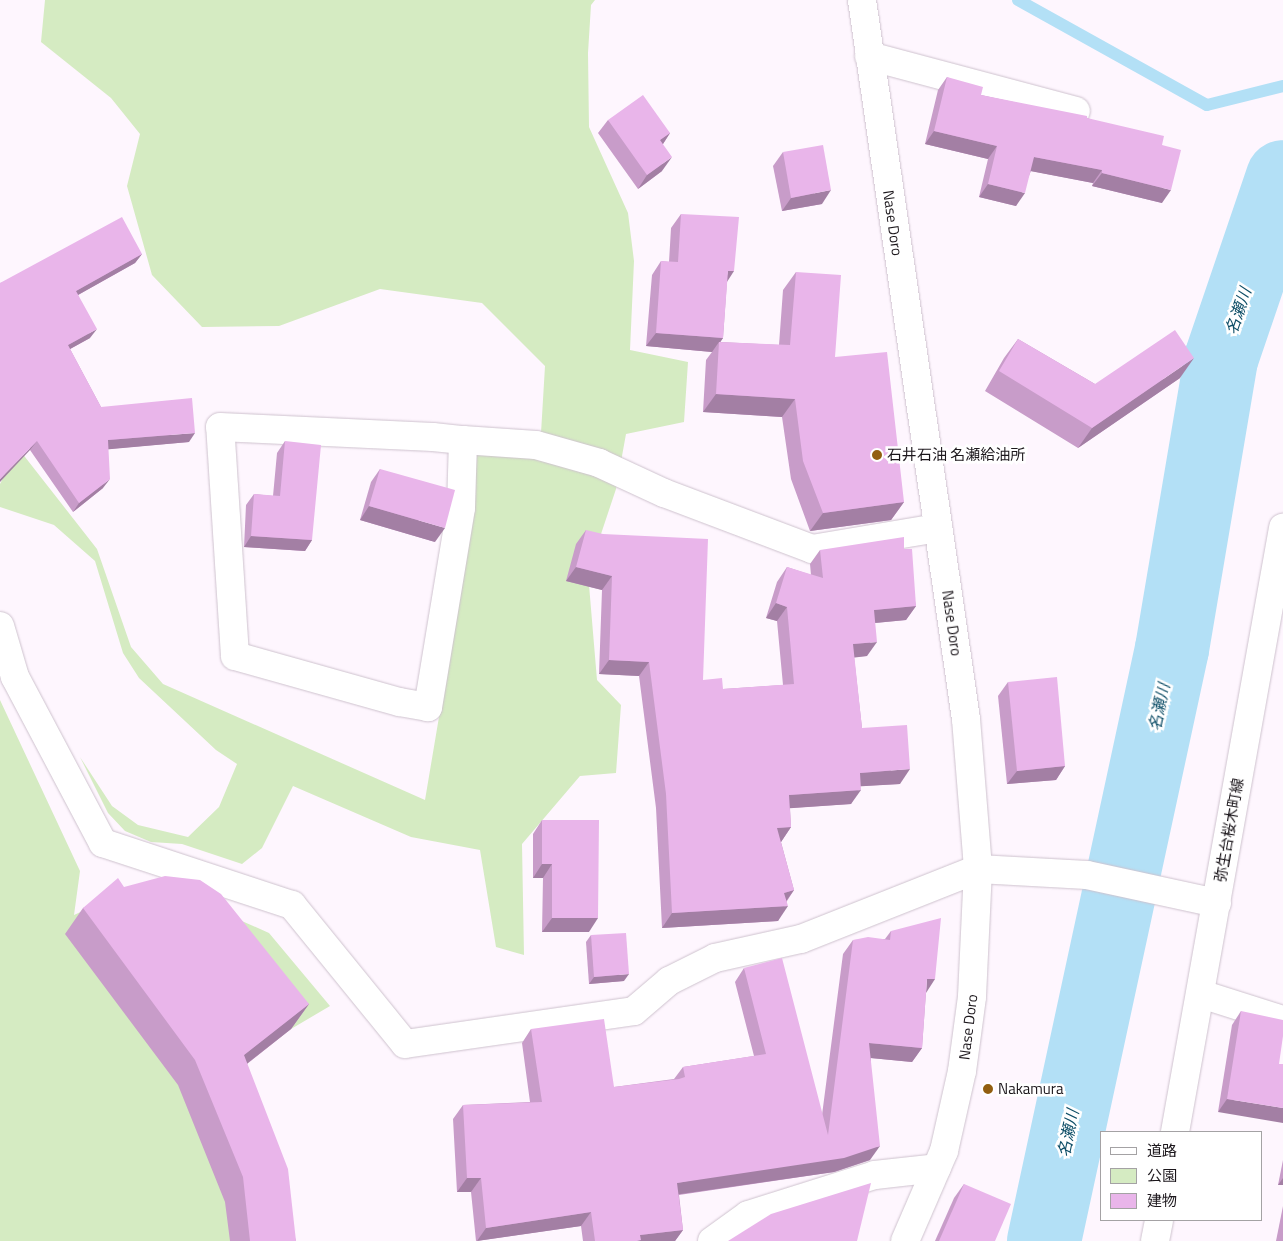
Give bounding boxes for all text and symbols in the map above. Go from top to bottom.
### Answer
street label: Nase Doro [879,189,907,257]
water label: 名瀬川 [1221,285,1255,337]
place label: 石井石油 名瀬給油所 [887,446,1025,464]
marker: 石井石油 名瀬給油所 [871,449,883,461]
street label: Nase Doro [938,589,966,657]
water label: 名瀬川 [1145,682,1173,732]
street label: 弥生台桜木町線 [1211,777,1247,883]
street label: Nase Doro [955,993,981,1061]
place label: Nakamura [998,1080,1064,1098]
marker: Nakamura [982,1083,994,1095]
water label: 名瀬川 [1054,1108,1082,1158]
legend [1100,1131,1263,1221]
text: 道路 [1147,1139,1177,1162]
text: 公園 [1147,1164,1177,1187]
text: 建物 [1147,1189,1177,1212]

